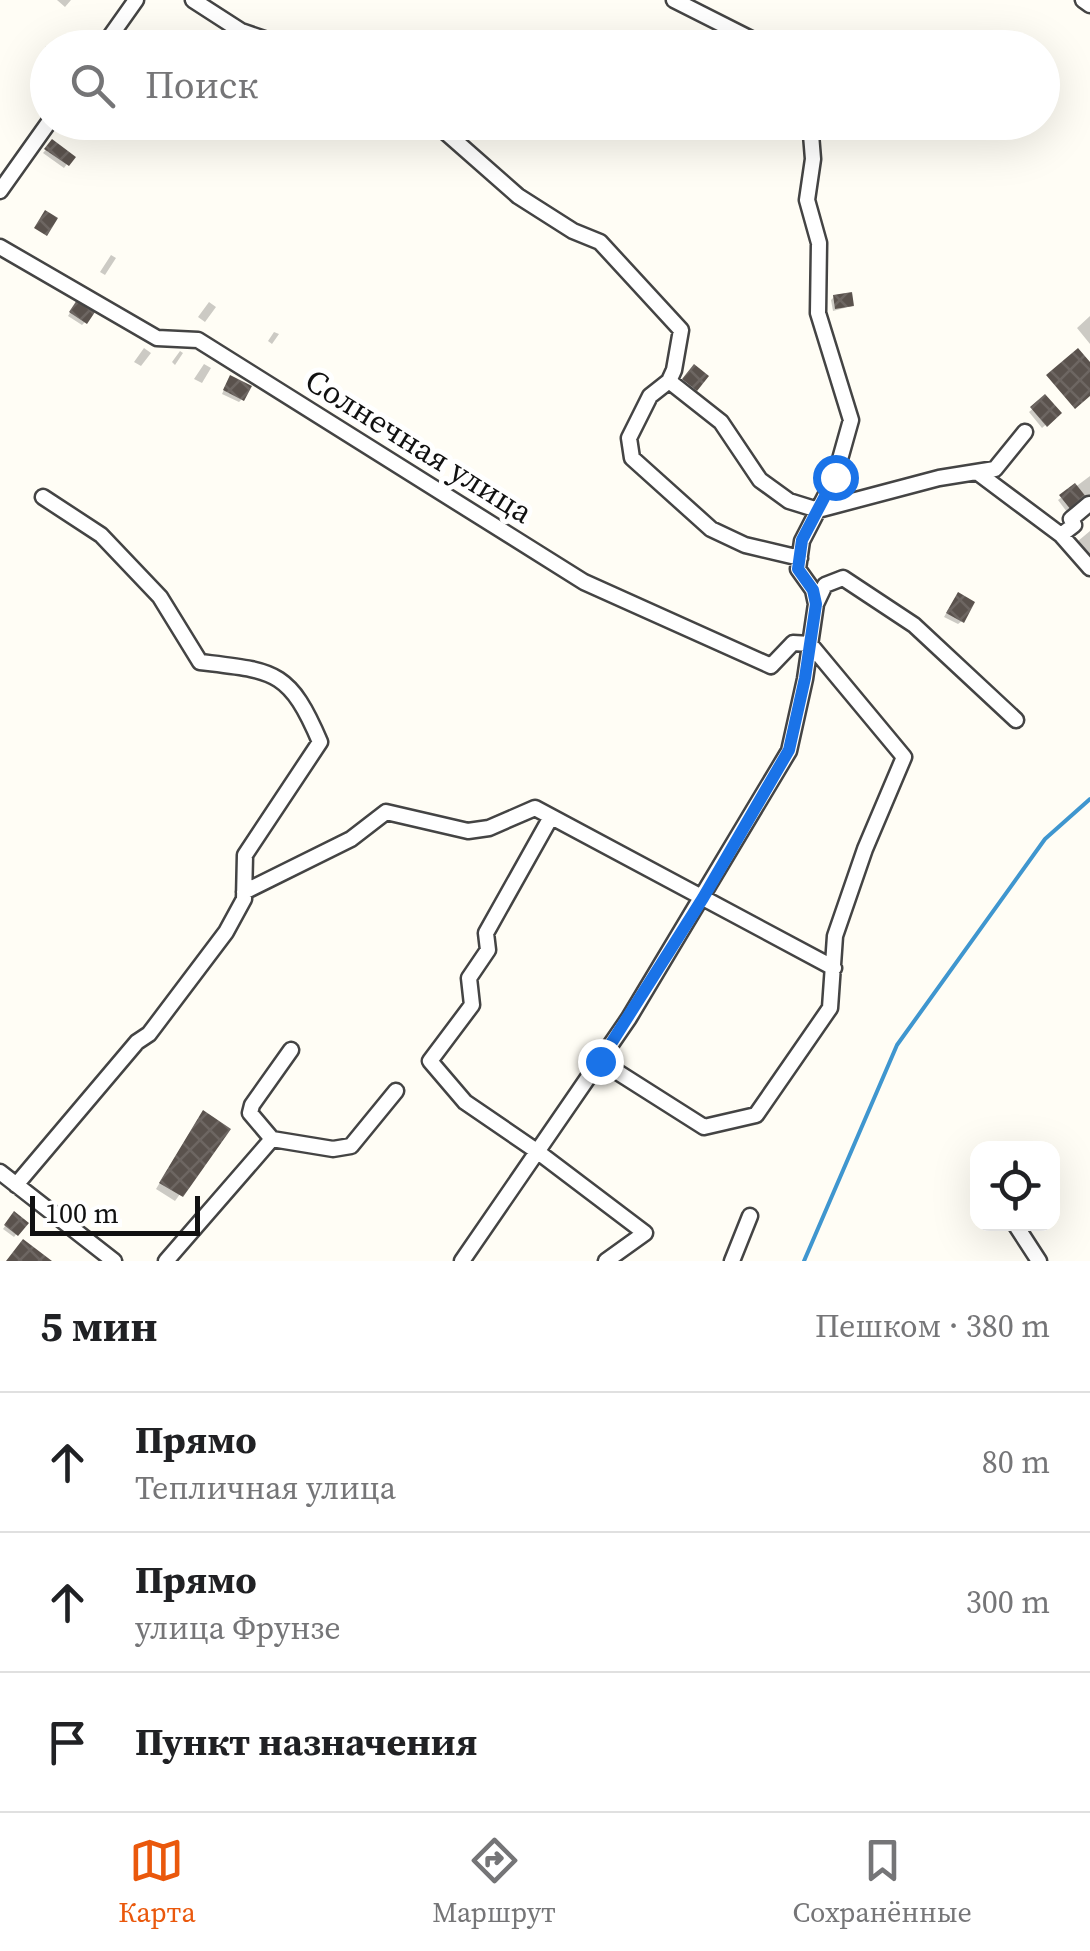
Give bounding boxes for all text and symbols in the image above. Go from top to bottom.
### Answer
search box [30,30,1060,140]
icon: search [65,58,120,113]
text: Поиск [145,59,258,111]
street label: Солнечная улица [297,358,542,534]
route start [813,455,859,501]
route end [578,1039,624,1085]
map controls [970,1141,1060,1231]
button: locate [970,1141,1060,1231]
scale bar [30,1191,200,1236]
text: 100 m [45,1194,119,1232]
text: 5 мин [40,1297,157,1355]
text: Пешком · 380 m [815,1304,1050,1348]
text: Прямо [135,1414,257,1466]
icon: ahead [40,1435,95,1490]
text: 80 m [982,1440,1050,1484]
text: Тепличная улица [135,1466,396,1510]
text: Прямо [135,1554,257,1606]
icon: ahead [40,1575,95,1630]
text: 300 m [966,1580,1050,1624]
text: улица Фрунзе [135,1606,341,1650]
icon: arrive [40,1715,95,1770]
text: Пункт назначения [135,1716,477,1768]
tab: Карта [118,1833,196,1931]
tab: Маршрут [432,1833,556,1931]
tab: Сохранённые [792,1833,972,1931]

